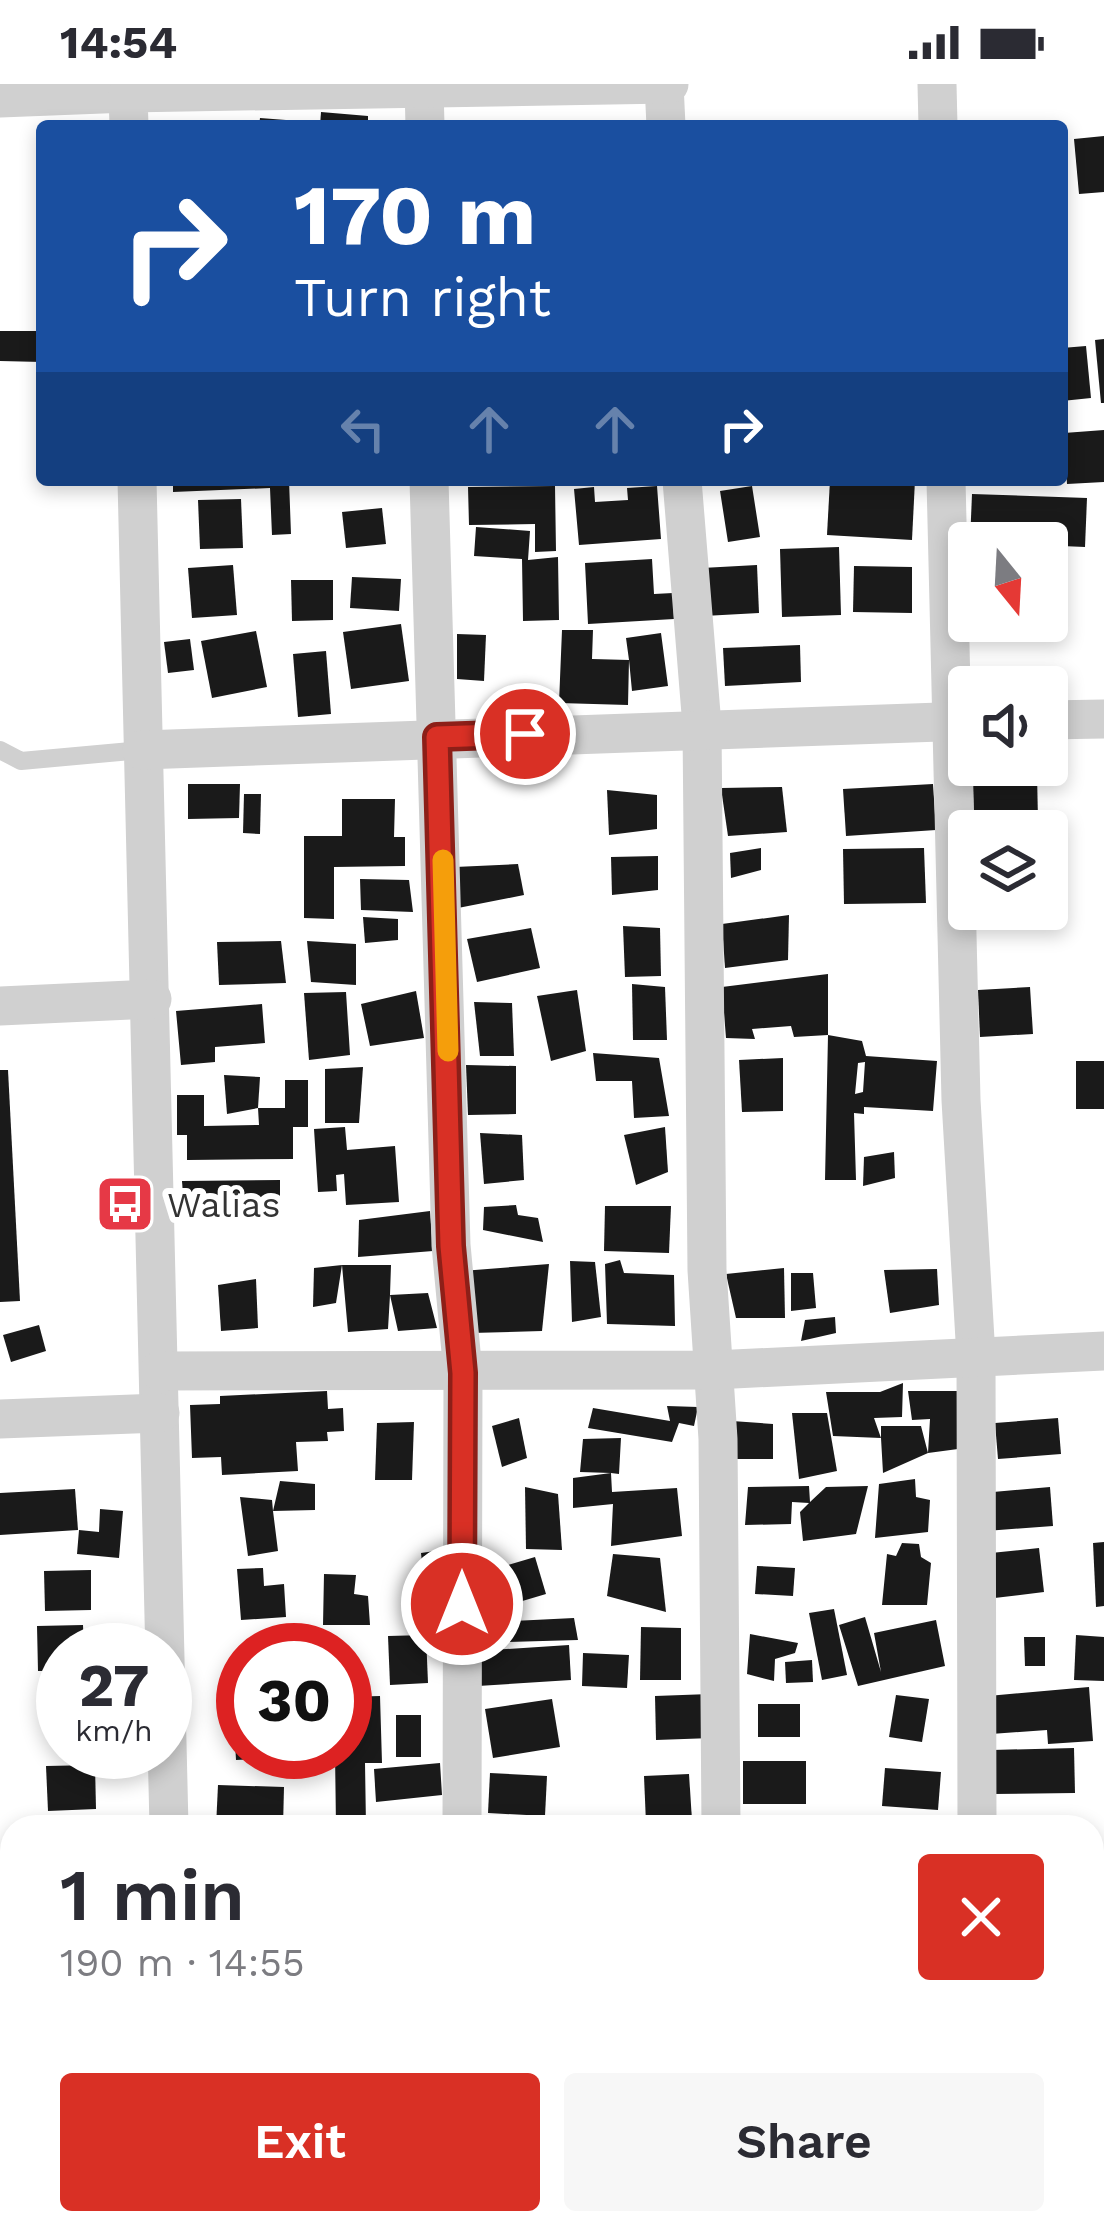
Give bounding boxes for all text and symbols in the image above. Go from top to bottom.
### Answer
text: 14:54 [60,16,177,69]
text: 170 m [294,166,536,264]
icon: right [96,168,252,324]
text: Turn right [294,266,551,329]
icon: left [330,396,396,462]
icon: ahead [456,396,522,462]
icon: ahead [582,396,648,462]
icon: right [708,396,774,462]
north arrow [948,522,1068,642]
map controls [948,522,1068,930]
button: sound [948,666,1068,786]
pin [474,683,576,785]
icon: arrive [492,701,558,767]
button: layers [948,810,1068,930]
bus stop icon: Walias [94,1173,156,1235]
place label: Walias [167,1184,280,1226]
position arrow [399,1541,525,1667]
speed limit sign: 30 [216,1623,372,1779]
text: 27 [78,1650,150,1721]
text: km/h [75,1713,153,1748]
text: 1 min [60,1853,245,1937]
button: close [918,1854,1044,1980]
text: 190 m · 14:55 [60,1940,305,1985]
button: Exit [60,2073,540,2211]
button: Share [564,2073,1044,2211]

